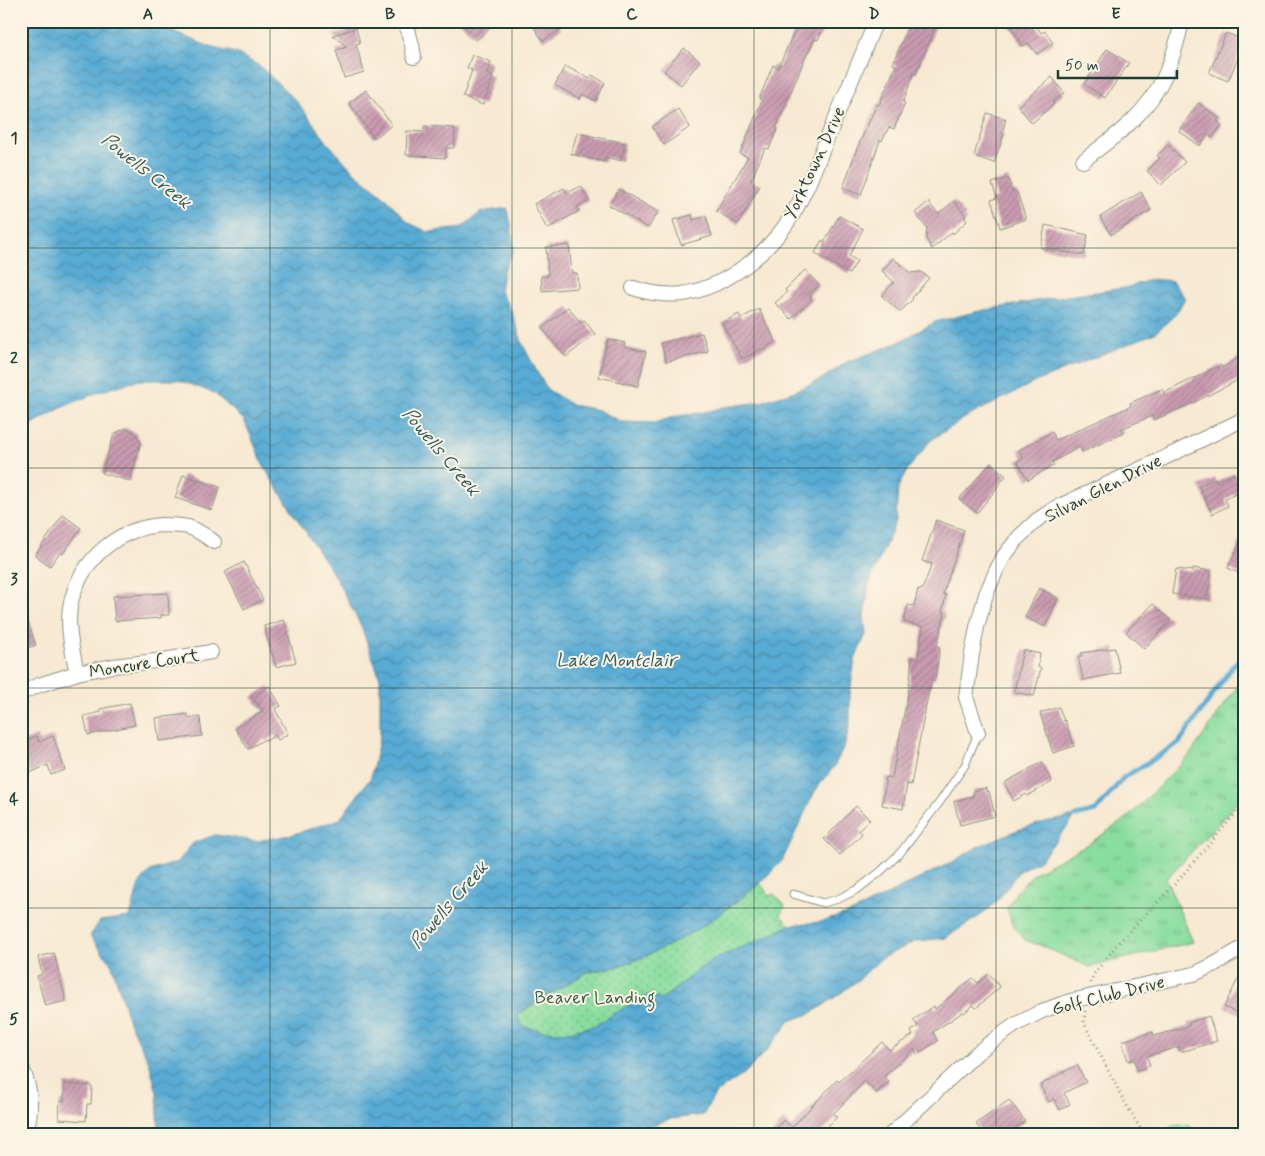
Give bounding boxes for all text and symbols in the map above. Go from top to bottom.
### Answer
text: A [143,4,153,25]
text: B [385,4,395,25]
text: C [626,4,638,25]
text: D [868,4,880,25]
text: E [1111,4,1121,25]
scale bar [1058,48,1176,80]
text: 50 m [1065,56,1099,76]
street label: Yorktown Drive [778,103,852,224]
water label: Powells Creek [96,127,197,216]
text: 1 [10,128,18,149]
text: 2 [10,348,18,369]
water label: Powells Creek [396,402,486,503]
street label: Silvan Glen Drive [1041,449,1166,529]
text: 3 [10,569,18,590]
street label: Moncure Court [87,643,201,685]
water label: Lake Montclair [556,648,679,673]
text: 4 [9,789,19,810]
water label: Powells Creek [404,855,495,954]
street label: Golf Club Drive [1049,970,1167,1022]
park label: Beaver Landing [534,986,656,1012]
text: 5 [9,1009,19,1030]

